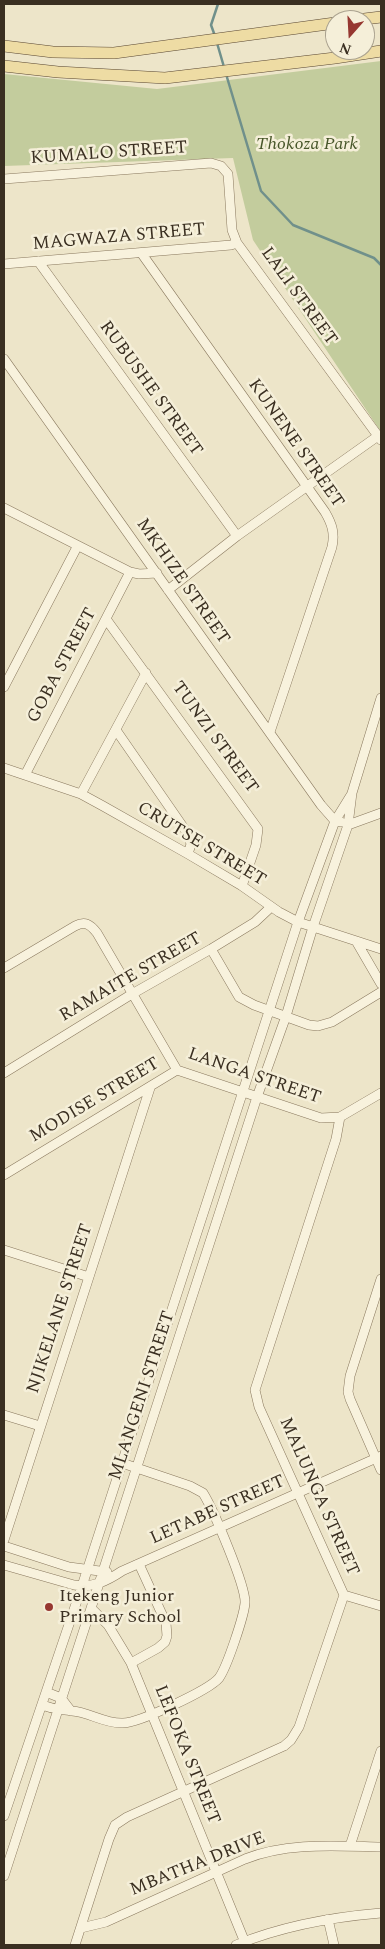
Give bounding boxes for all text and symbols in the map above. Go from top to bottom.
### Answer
north arrow [325,10,375,60]
text: N [336,37,354,60]
park label: Thokoza Park [256,134,358,156]
street label: KUMALO STREET [30,138,188,170]
street label: MAGWAZA STREET [32,220,206,256]
street label: LALI STREET [255,244,341,350]
street label: RUBUSHE STREET [94,317,206,461]
street label: KUNENE STREET [242,375,348,513]
street label: MKHIZE STREET [130,515,234,649]
street label: GOBA STREET [24,605,102,727]
street label: TUNZI STREET [166,678,262,798]
street label: CRUTSE STREET [133,798,269,892]
street label: RAMAITE STREET [56,928,206,1028]
street label: LANGA STREET [185,1044,323,1110]
street label: MODISE STREET [26,1054,164,1148]
street label: NJIKELANE STREET [23,1221,99,1397]
street label: MLANGENI STREET [105,1309,181,1483]
street label: MALUNGA STREET [273,1414,363,1580]
street label: LETABE STREET [147,1472,289,1550]
place label: Itekeng Junior Primary School [59,1586,181,1628]
marker: Itekeng Junior Primary School [43,1601,55,1613]
street label: LEFOKA STREET [148,1682,224,1828]
street label: MBATHA DRIVE [127,1828,269,1902]

